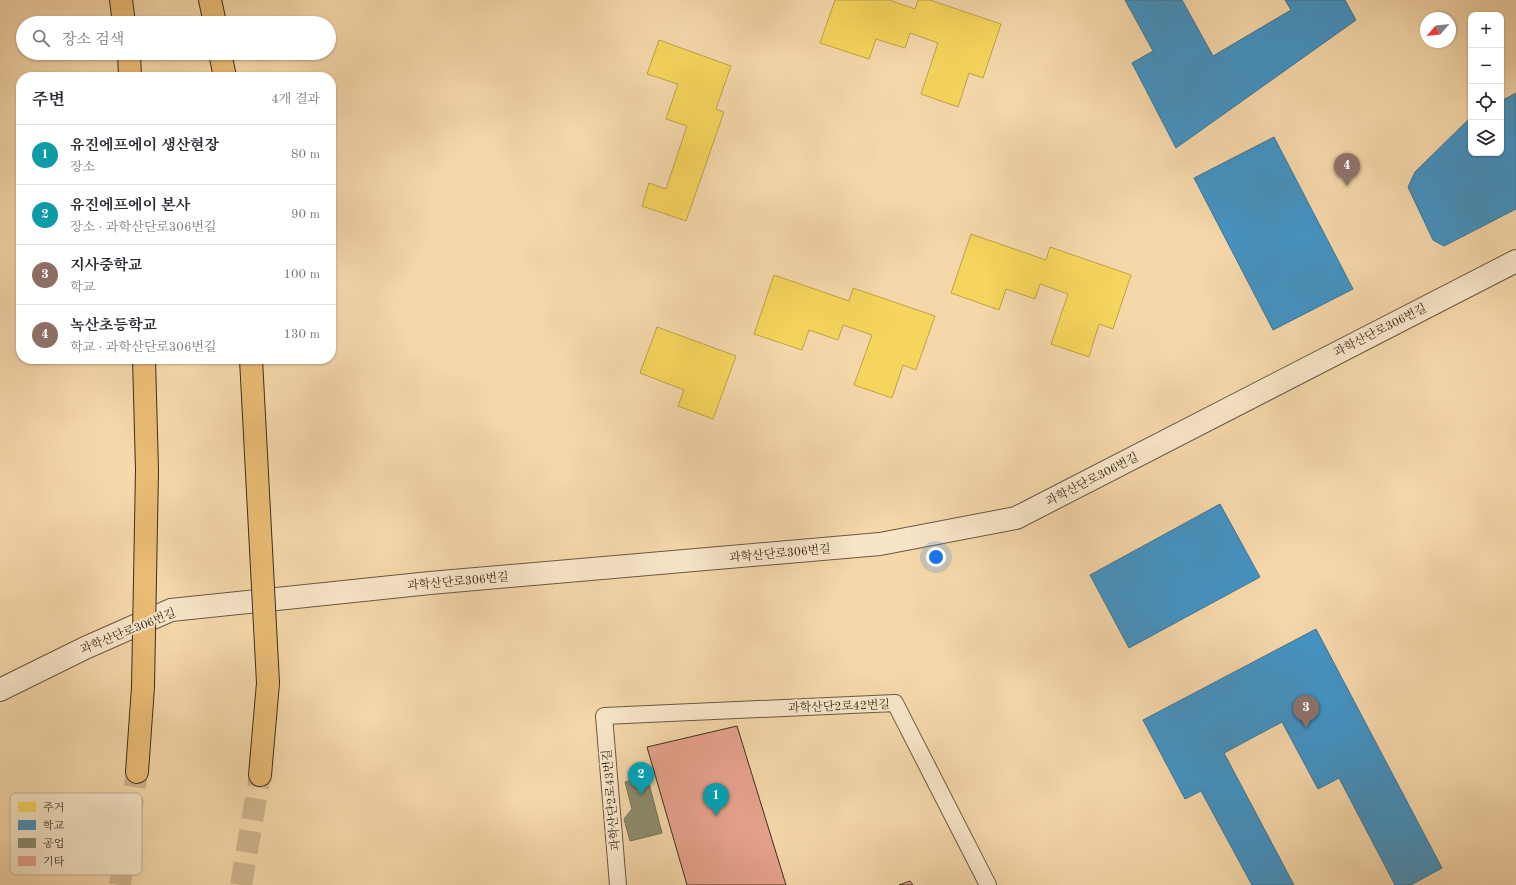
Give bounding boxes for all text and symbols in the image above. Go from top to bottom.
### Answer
north arrow [1420,12,1456,48]
map controls [1468,12,1504,156]
button: + [1468,12,1504,48]
search box [16,16,336,60]
icon: search [30,27,52,49]
text: 장소 검색 [62,33,124,48]
button: − [1468,48,1504,84]
button: locate [1468,84,1504,120]
text: 주변 [32,92,65,109]
text: 4개 결과 [271,93,320,106]
button: layers [1468,120,1504,156]
text: 유진에프에이 생산현장 [70,139,219,154]
text: 1 [41,148,49,161]
text: 80 m [291,148,320,161]
pin: 4 [1334,153,1360,186]
text: 장소 [70,161,95,174]
text: 유진에프에이 본사 [70,199,190,214]
text: 2 [41,208,49,221]
text: 90 m [291,208,320,221]
text: 장소 · 과학산단로306번길 [70,221,217,234]
text: 지사중학교 [70,259,142,274]
text: 3 [41,268,49,281]
text: 100 m [283,268,320,281]
text: 학교 [70,281,95,294]
street label: 과학산단로306번길 [1332,301,1429,359]
text: 녹산초등학교 [70,319,157,334]
text: 4 [41,328,49,341]
text: 130 m [283,328,320,341]
text: 학교 · 과학산단로306번길 [70,341,217,354]
street label: 과학산단로306번길 [1044,450,1141,508]
street label: 과학산단로306번길 [729,543,831,564]
your location [926,547,946,567]
street label: 과학산단로306번길 [407,571,509,592]
street label: 과학산단로306번길 [78,606,178,657]
pin: 3 [1293,695,1319,728]
street label: 과학산단2로42번길 [788,698,890,715]
street label: 과학산단2로43번길 [601,749,622,851]
pin: 2 [628,762,654,795]
pin: 1 [703,783,729,816]
legend [10,793,142,875]
text: 주거 [43,802,64,814]
text: 학교 [43,820,65,832]
text: 공업 [43,838,64,850]
text: 기타 [43,856,65,868]

